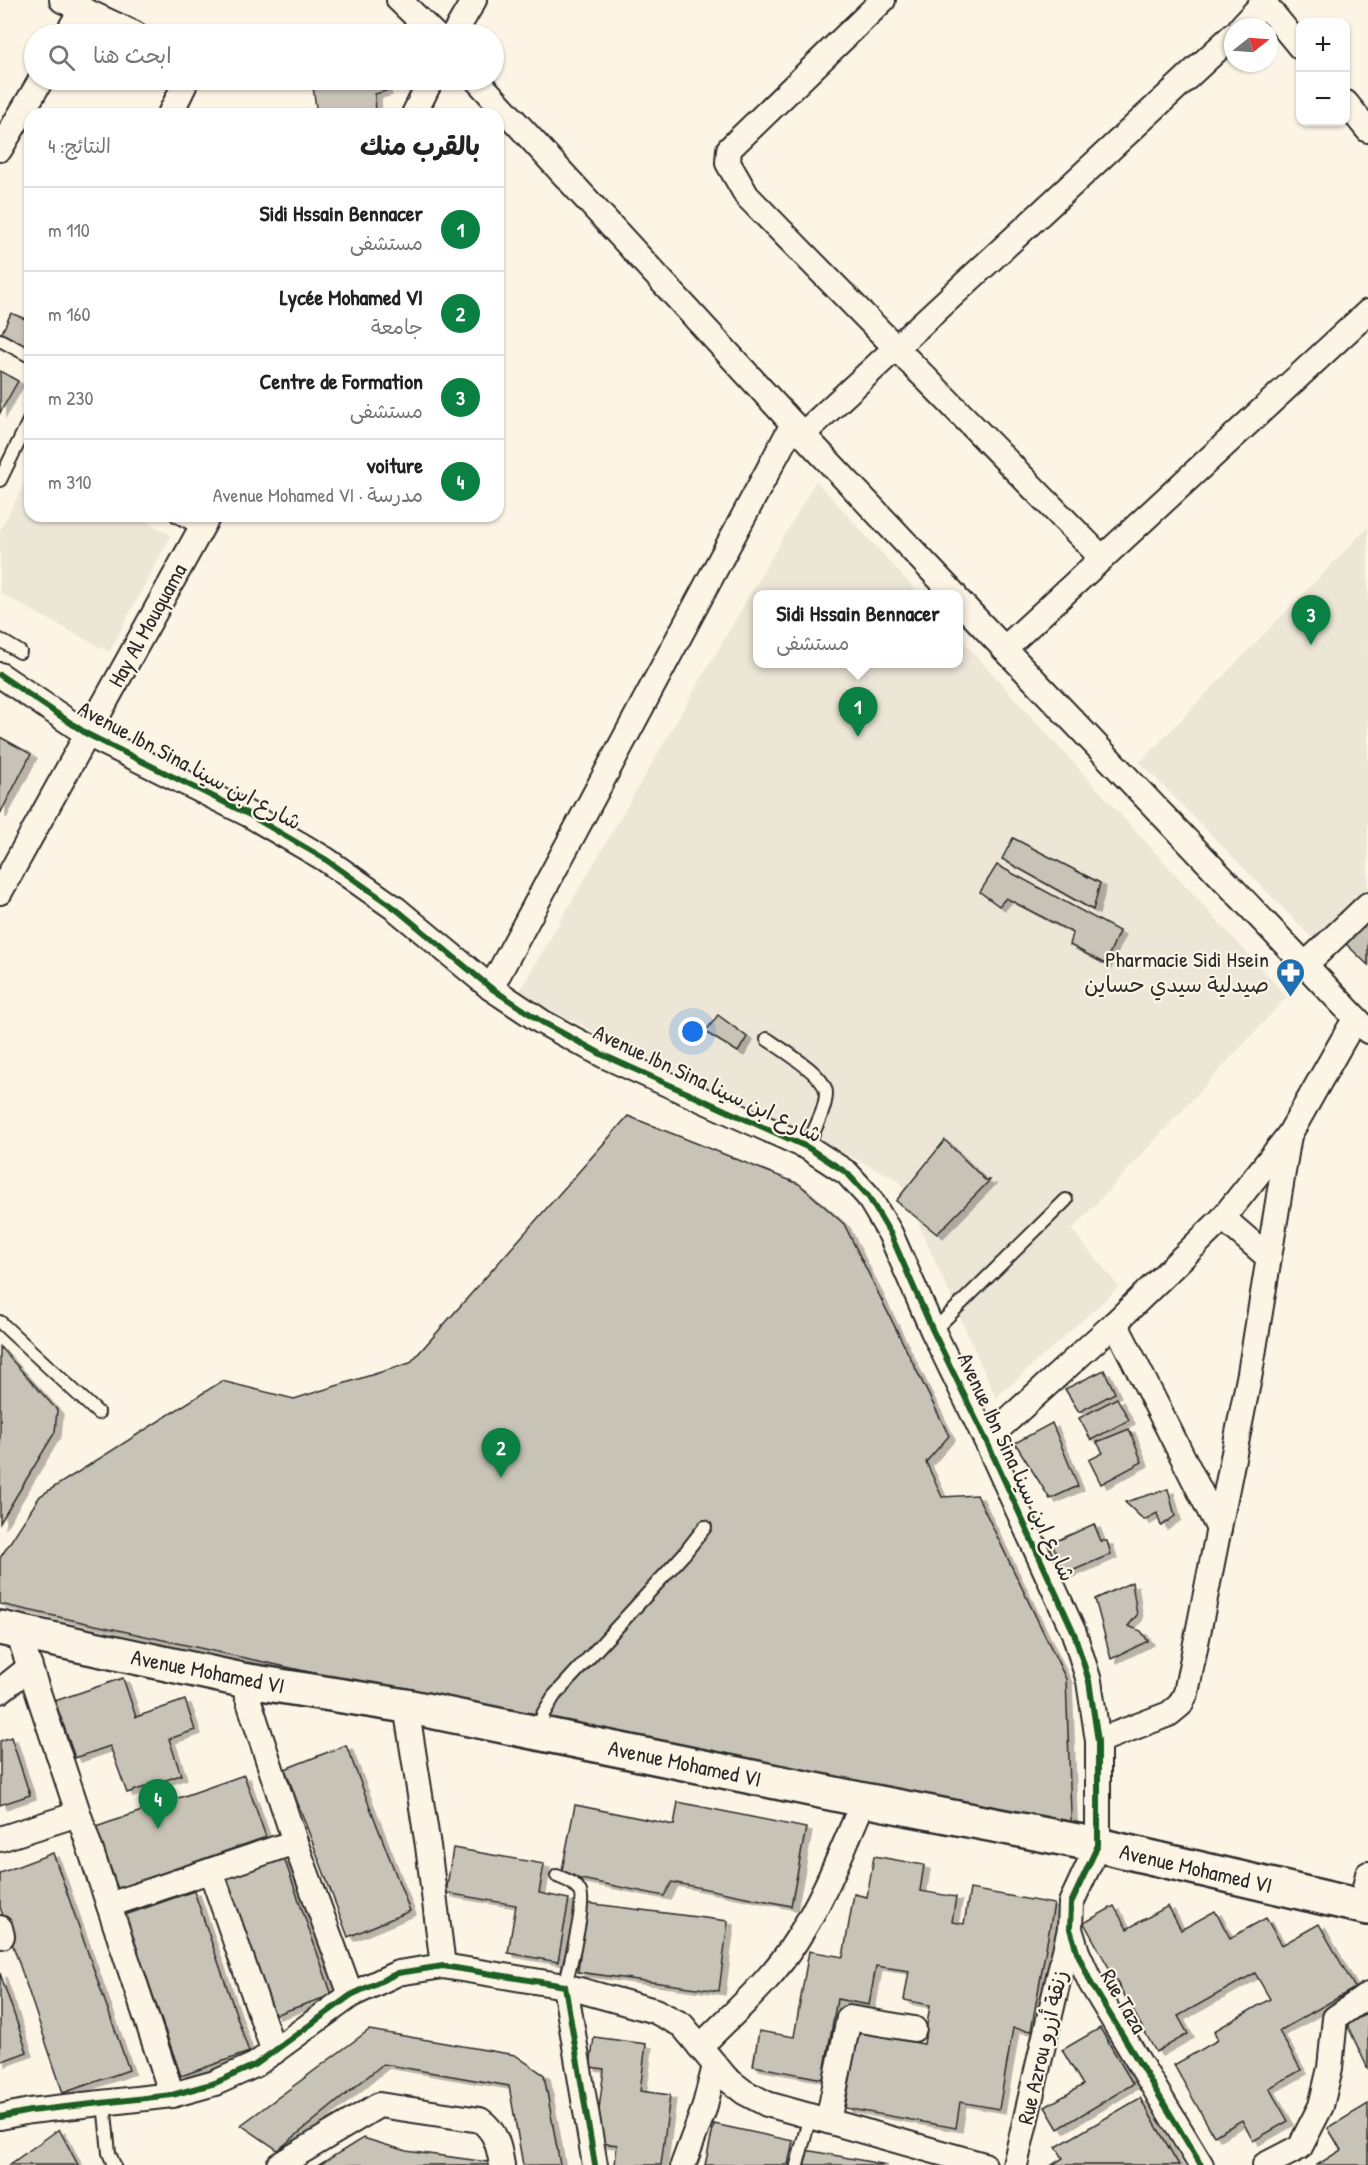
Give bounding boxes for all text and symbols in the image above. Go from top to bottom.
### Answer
north arrow [1224,18,1278,72]
map controls [1296,18,1350,126]
button: + [1296,18,1350,72]
search box [24,24,504,90]
text: ابحث هنا [93,40,172,70]
icon: search [45,41,78,74]
button: − [1296,72,1350,126]
text: بالقرب منك [360,128,480,163]
text: النتائج: 4 [48,132,111,159]
text: Sidi Hssain Bennacer [259,198,423,228]
text: 110 m [48,216,90,243]
text: 1 [457,216,464,243]
text: مستشفى [350,229,423,256]
text: Lycée Mohamed VI [280,282,423,312]
text: 160 m [48,300,90,327]
text: 2 [456,300,465,327]
text: جامعة [371,313,423,340]
text: Centre de Formation [260,366,423,396]
text: 230 m [48,384,94,411]
text: 3 [456,384,465,411]
text: مستشفى [350,397,423,424]
text: voiture [367,450,423,480]
text: 310 m [48,468,91,495]
text: 4 [457,468,464,495]
text: مدرسة · Avenue Mohamed VI [213,481,423,508]
street label: Hay Al Mouquama [101,558,193,692]
popup [753,590,963,668]
pin: 3 [1292,596,1330,645]
text: Sidi Hssain Bennacer [776,598,940,628]
text: مستشفى [776,629,849,656]
pin: 1 [838,688,878,737]
street label: Avenue Ibn Sina شارع ابن سينا [72,693,307,838]
place label: Pharmacie Sidi Hsein صيدلية سيدي حساين [1084,944,1269,1001]
pharmacy icon: Pharmacie Sidi Hsein صيدلية سيدي حساين [1274,956,1306,998]
street label: Avenue Ibn Sina شارع ابن سينا [588,1017,827,1150]
your location [678,1017,707,1046]
street label: Avenue Ibn Sina شارع ابن سينا [950,1348,1083,1587]
pin: 2 [482,1428,520,1478]
street label: Avenue Mohamed VI [129,1641,287,1701]
street label: Avenue Mohamed VI [606,1732,764,1794]
pin: 4 [138,1780,178,1829]
street label: Avenue Mohamed VI [1117,1836,1275,1900]
street label: Rue Taza [1094,1963,1155,2039]
street label: Rue Azrou زنقة أزرو [1010,1967,1074,2127]

